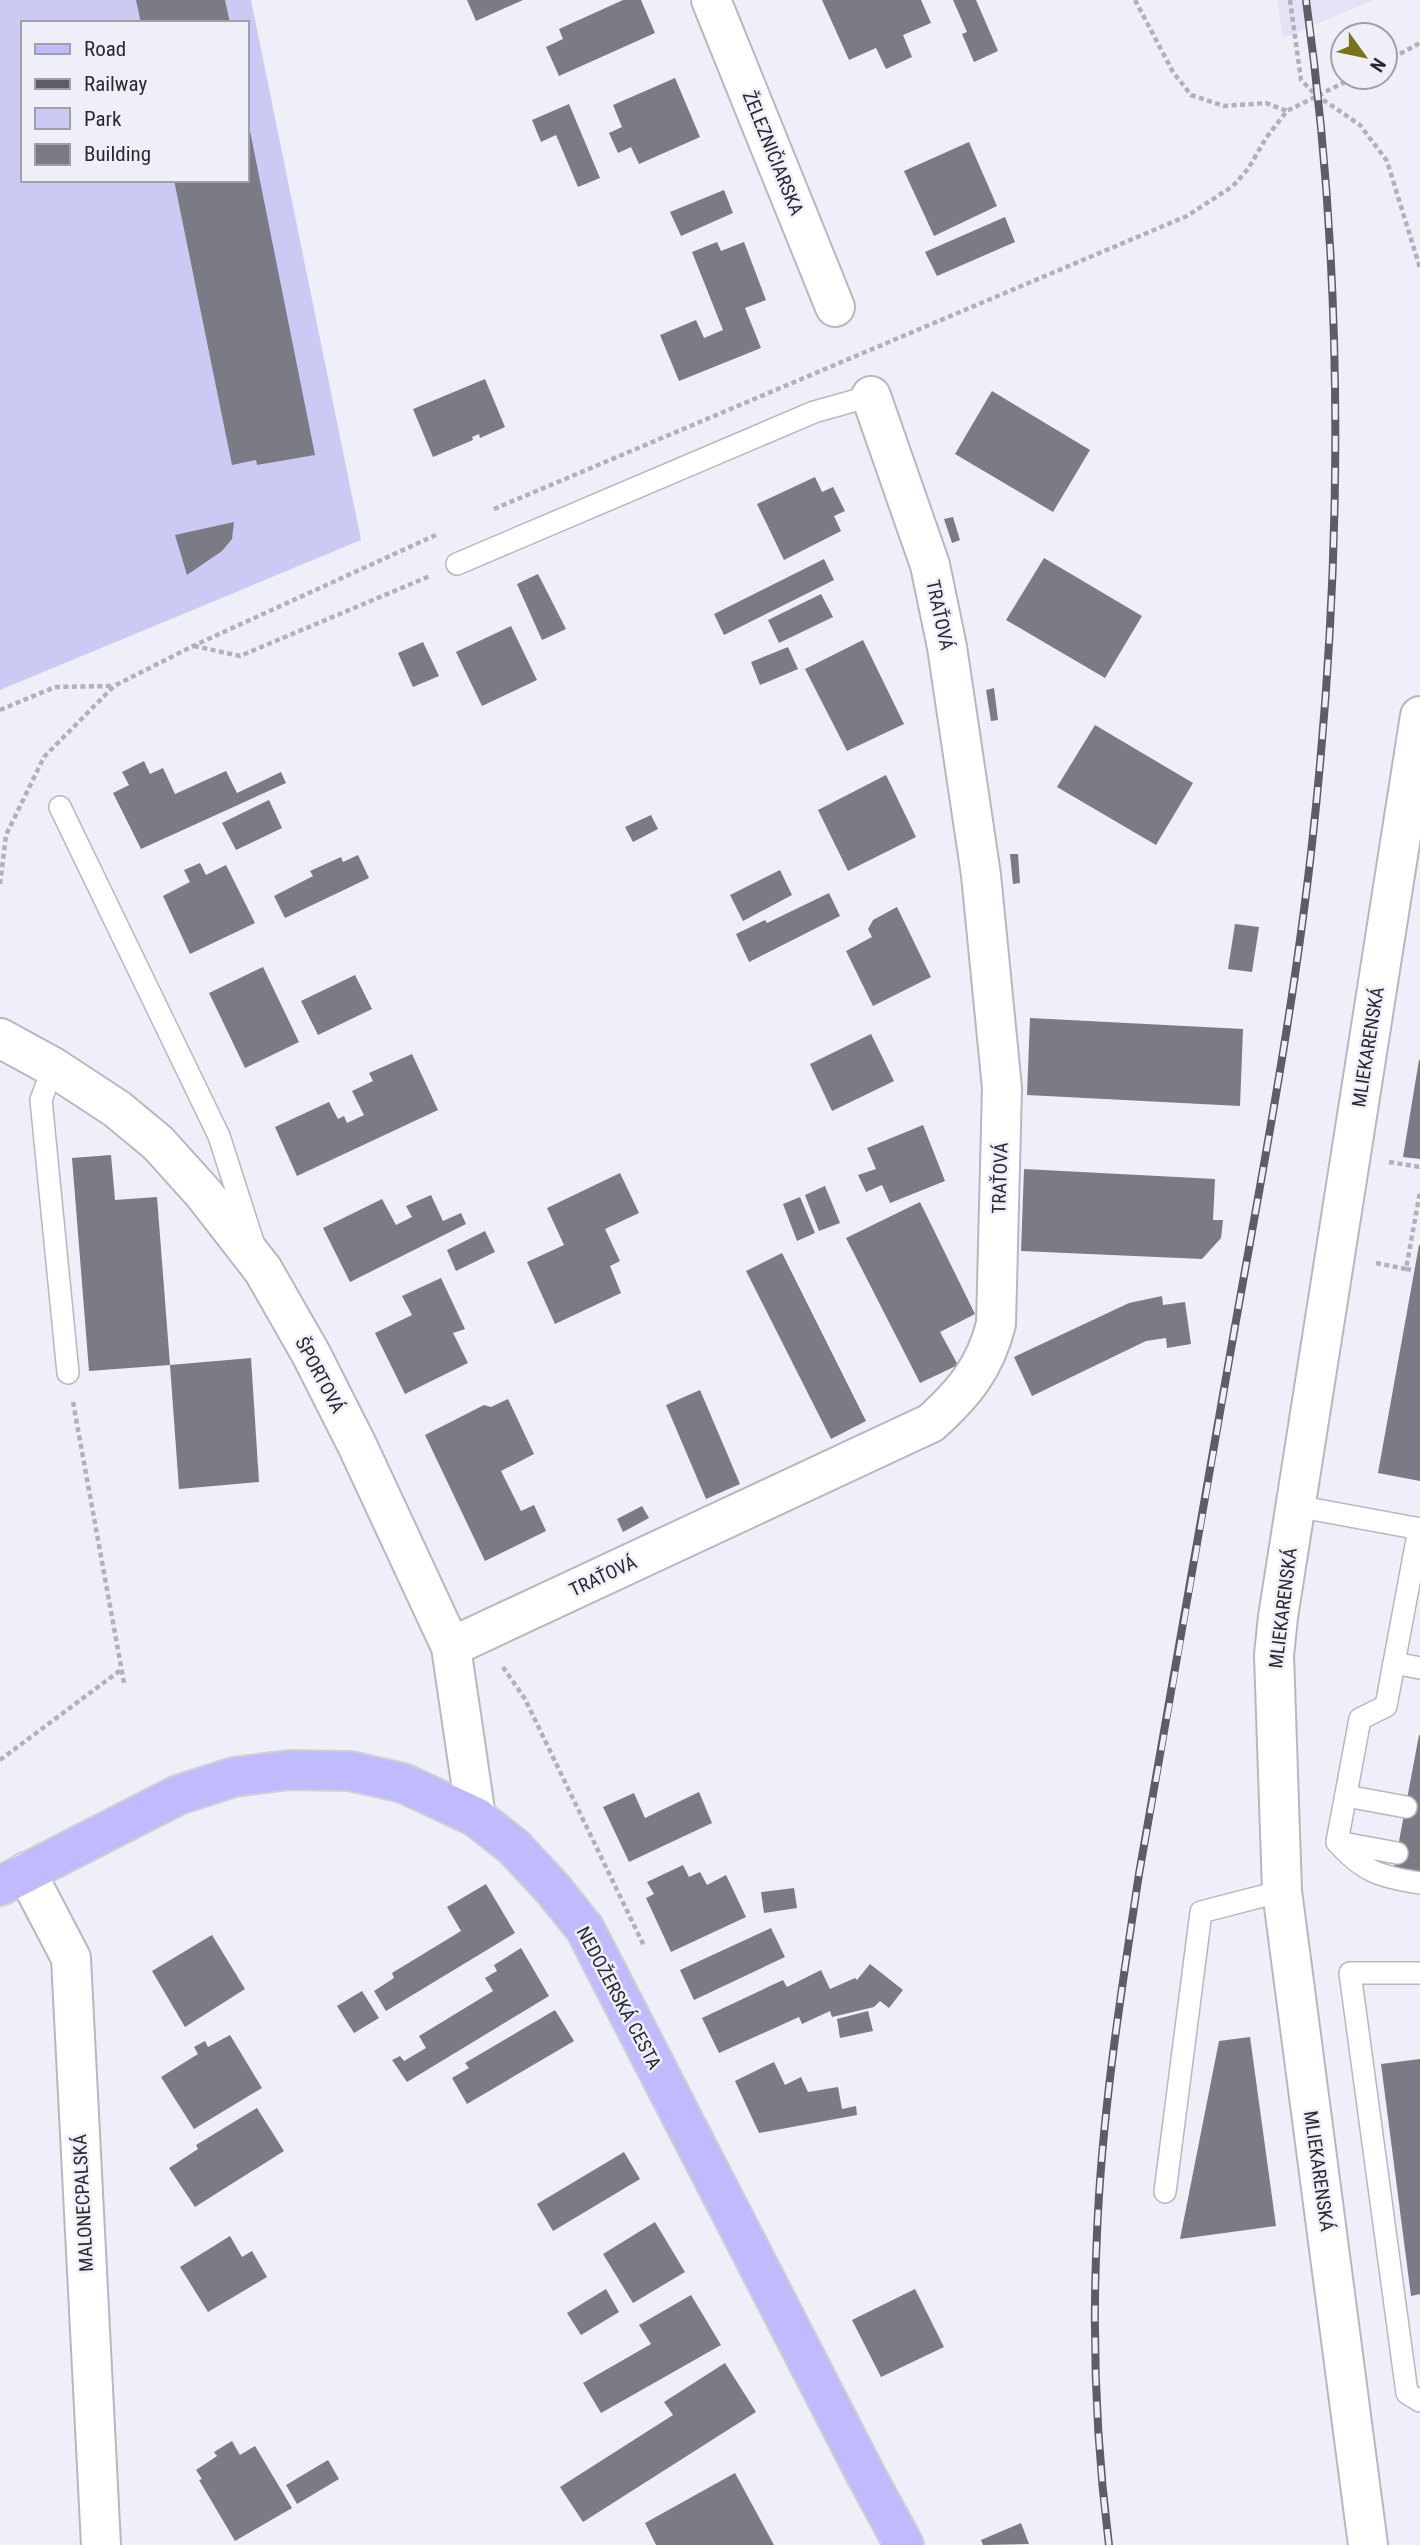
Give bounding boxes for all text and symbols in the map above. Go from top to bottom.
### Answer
legend [21,21,248,182]
north arrow [1329,21,1399,91]
text: Road [84,37,126,61]
text: N [1365,54,1391,76]
text: Railway [84,72,147,96]
street label: ŽELEZNIČIARSKA [738,87,808,219]
text: Park [84,107,122,131]
text: Building [84,142,151,166]
street label: TRAŤOVÁ [921,578,959,652]
street label: MLIEKARENSKÁ [1347,985,1389,1109]
street label: TRAŤOVÁ [987,1142,1013,1214]
street label: ŠPORTOVÁ [290,1333,350,1417]
street label: MLIEKARENSKÁ [1264,1546,1302,1670]
street label: TRAŤOVÁ [566,1550,640,1602]
street label: NEDOŽERSKÁ CESTA [572,1923,666,2073]
street label: MLIEKARENSKÁ [1299,2109,1339,2233]
street label: MALONECPALSKÁ [68,2134,98,2272]

